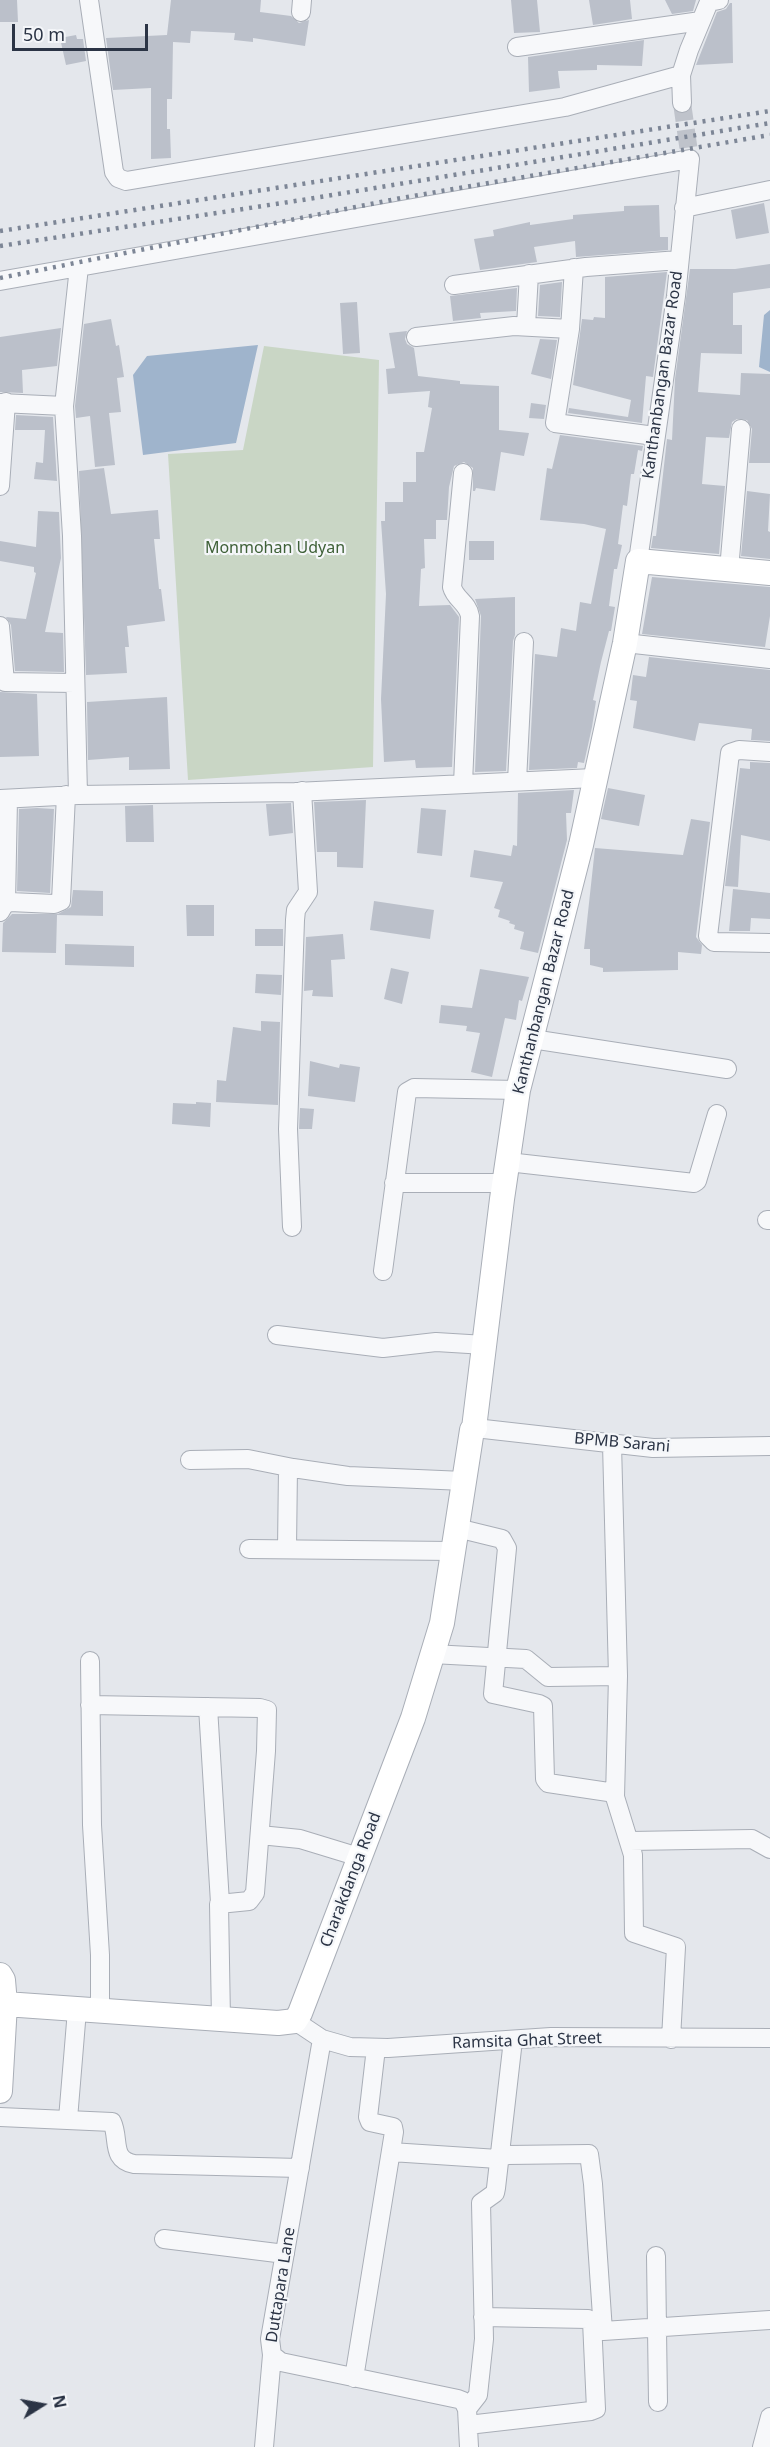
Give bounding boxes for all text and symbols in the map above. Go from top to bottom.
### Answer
scale bar [15,12,152,50]
text: 50 m [23,22,65,46]
street label: Kanthanbangan Bazar Road [639,270,687,480]
park label: Monmohan Udyan [205,538,345,558]
street label: Kanthanbangan Bazar Road [509,888,579,1096]
street label: BPMB Sarani [573,1429,671,1457]
street label: Charakdanga Road [316,1810,386,1950]
street label: Ramsita Ghat Street [452,2029,602,2053]
street label: Duttapara Lane [262,2226,300,2344]
north arrow [12,2375,72,2435]
text: N [48,2393,72,2410]

